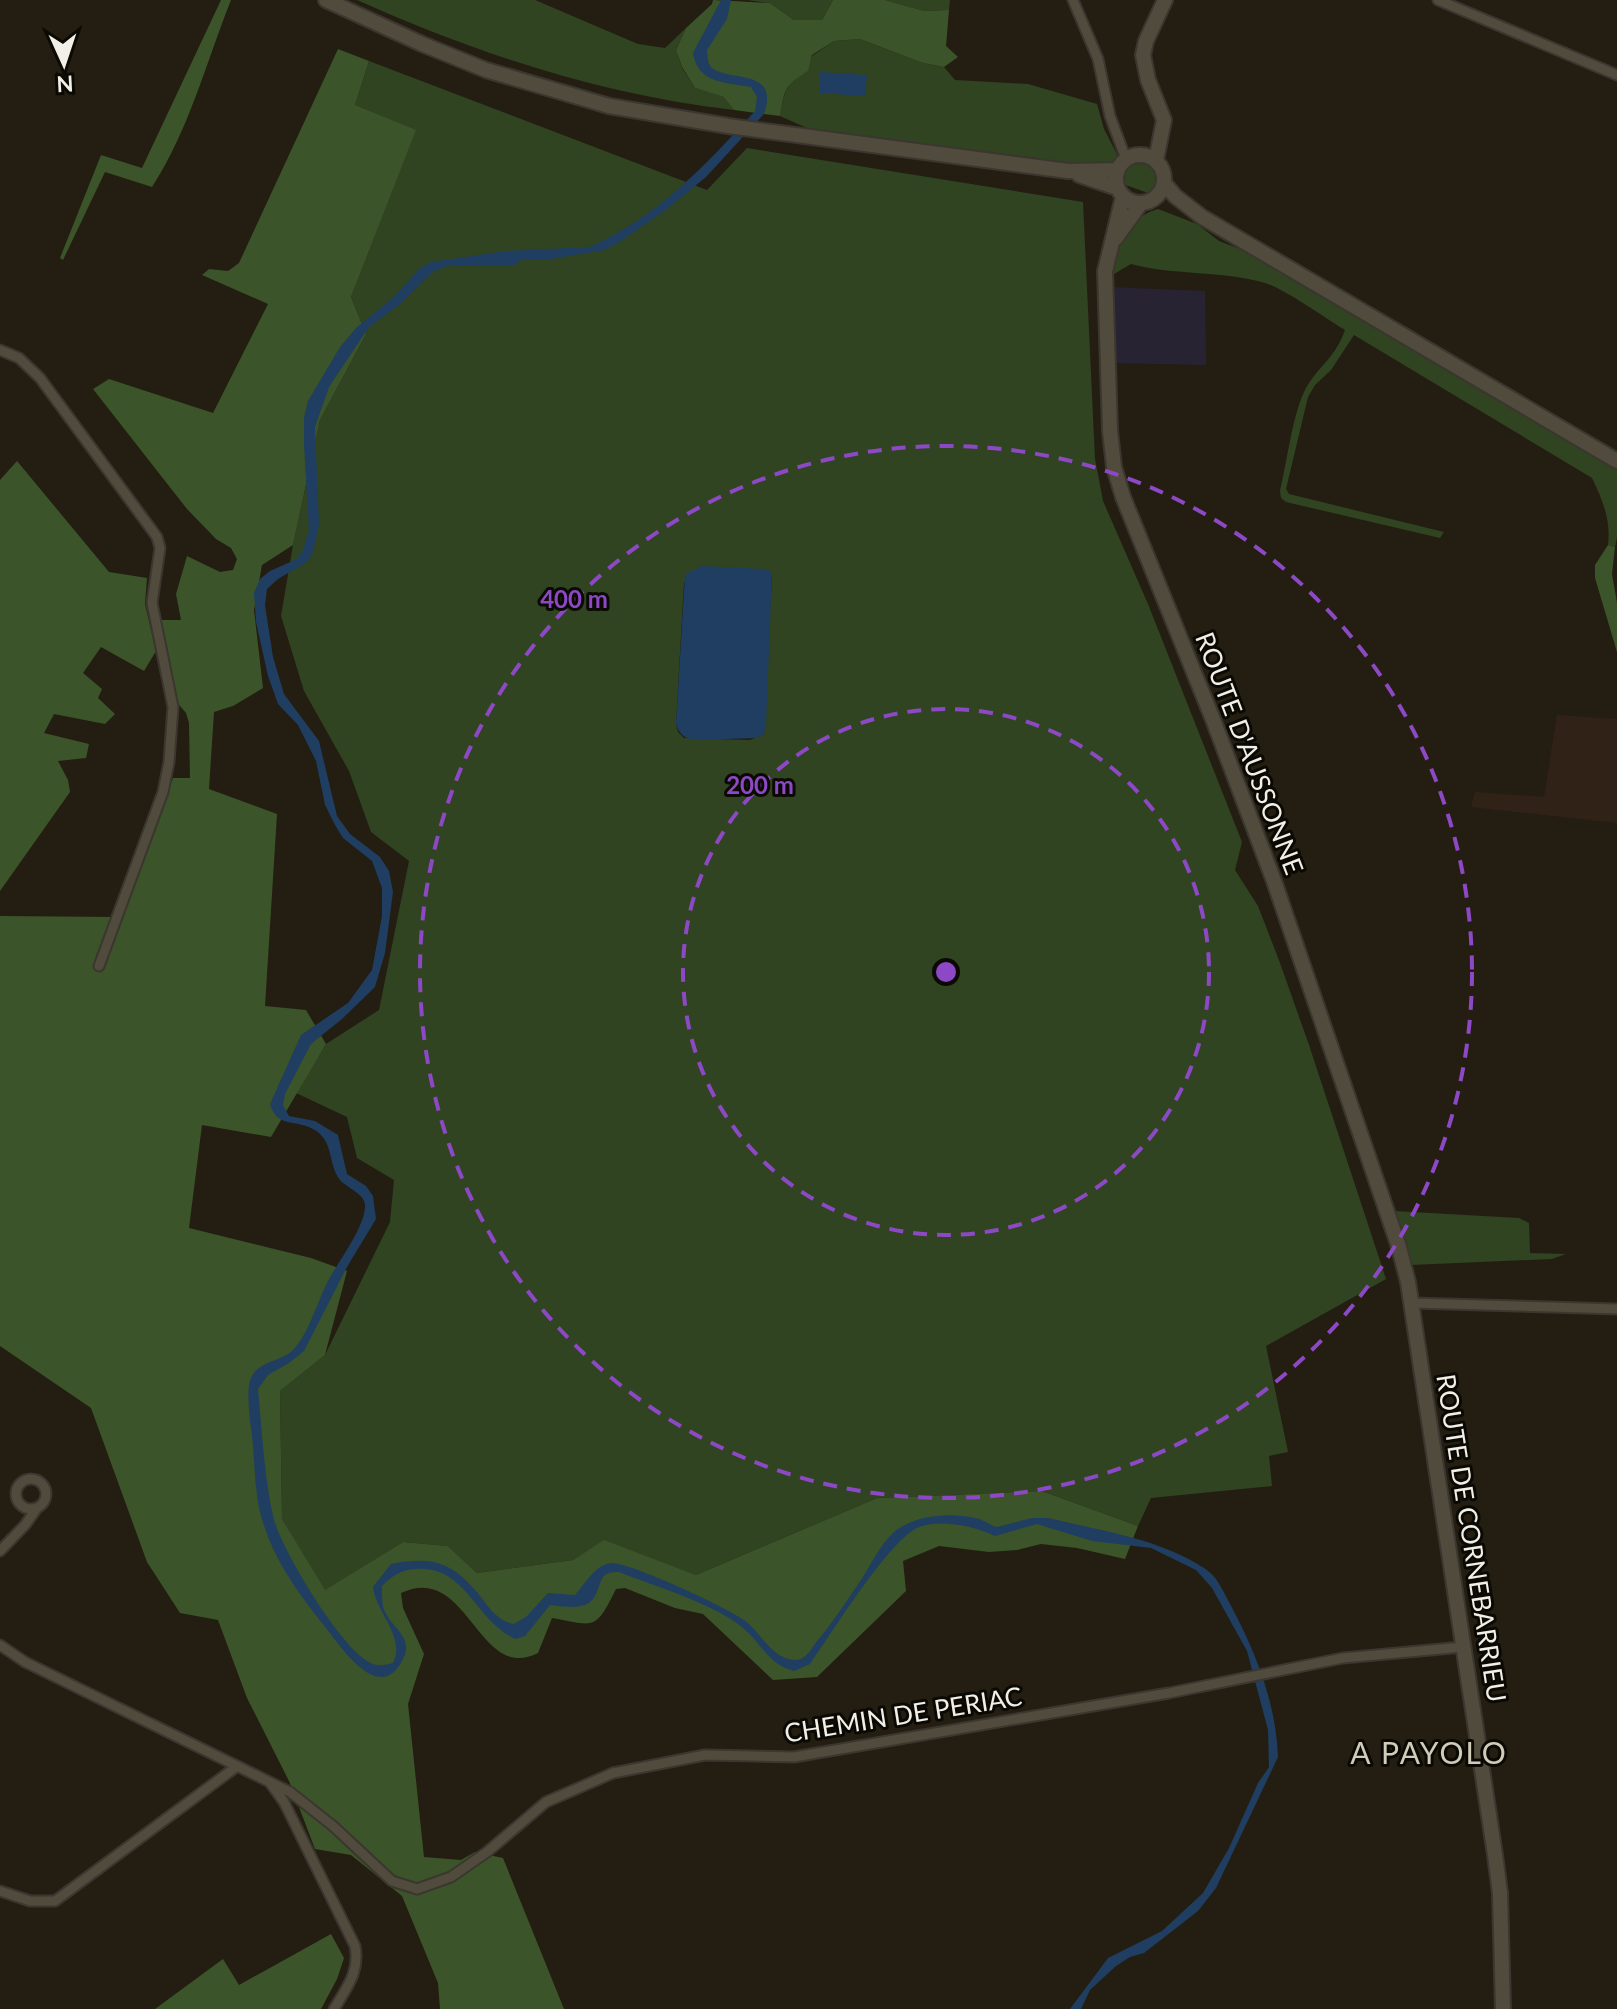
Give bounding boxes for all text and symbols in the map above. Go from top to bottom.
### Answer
north arrow [24,24,104,104]
text: N [56,71,74,98]
text: 400 m [540,584,608,613]
street label: ROUTE D'AUSSONNE [1189,627,1311,879]
text: 200 m [726,770,794,799]
centre of rings [932,958,960,986]
street label: ROUTE DE CORNEBARRIEU [1430,1372,1514,1704]
street label: CHEMIN DE PERIAC [782,1679,1024,1749]
district label: A PAYOLO [1350,1734,1508,1770]

